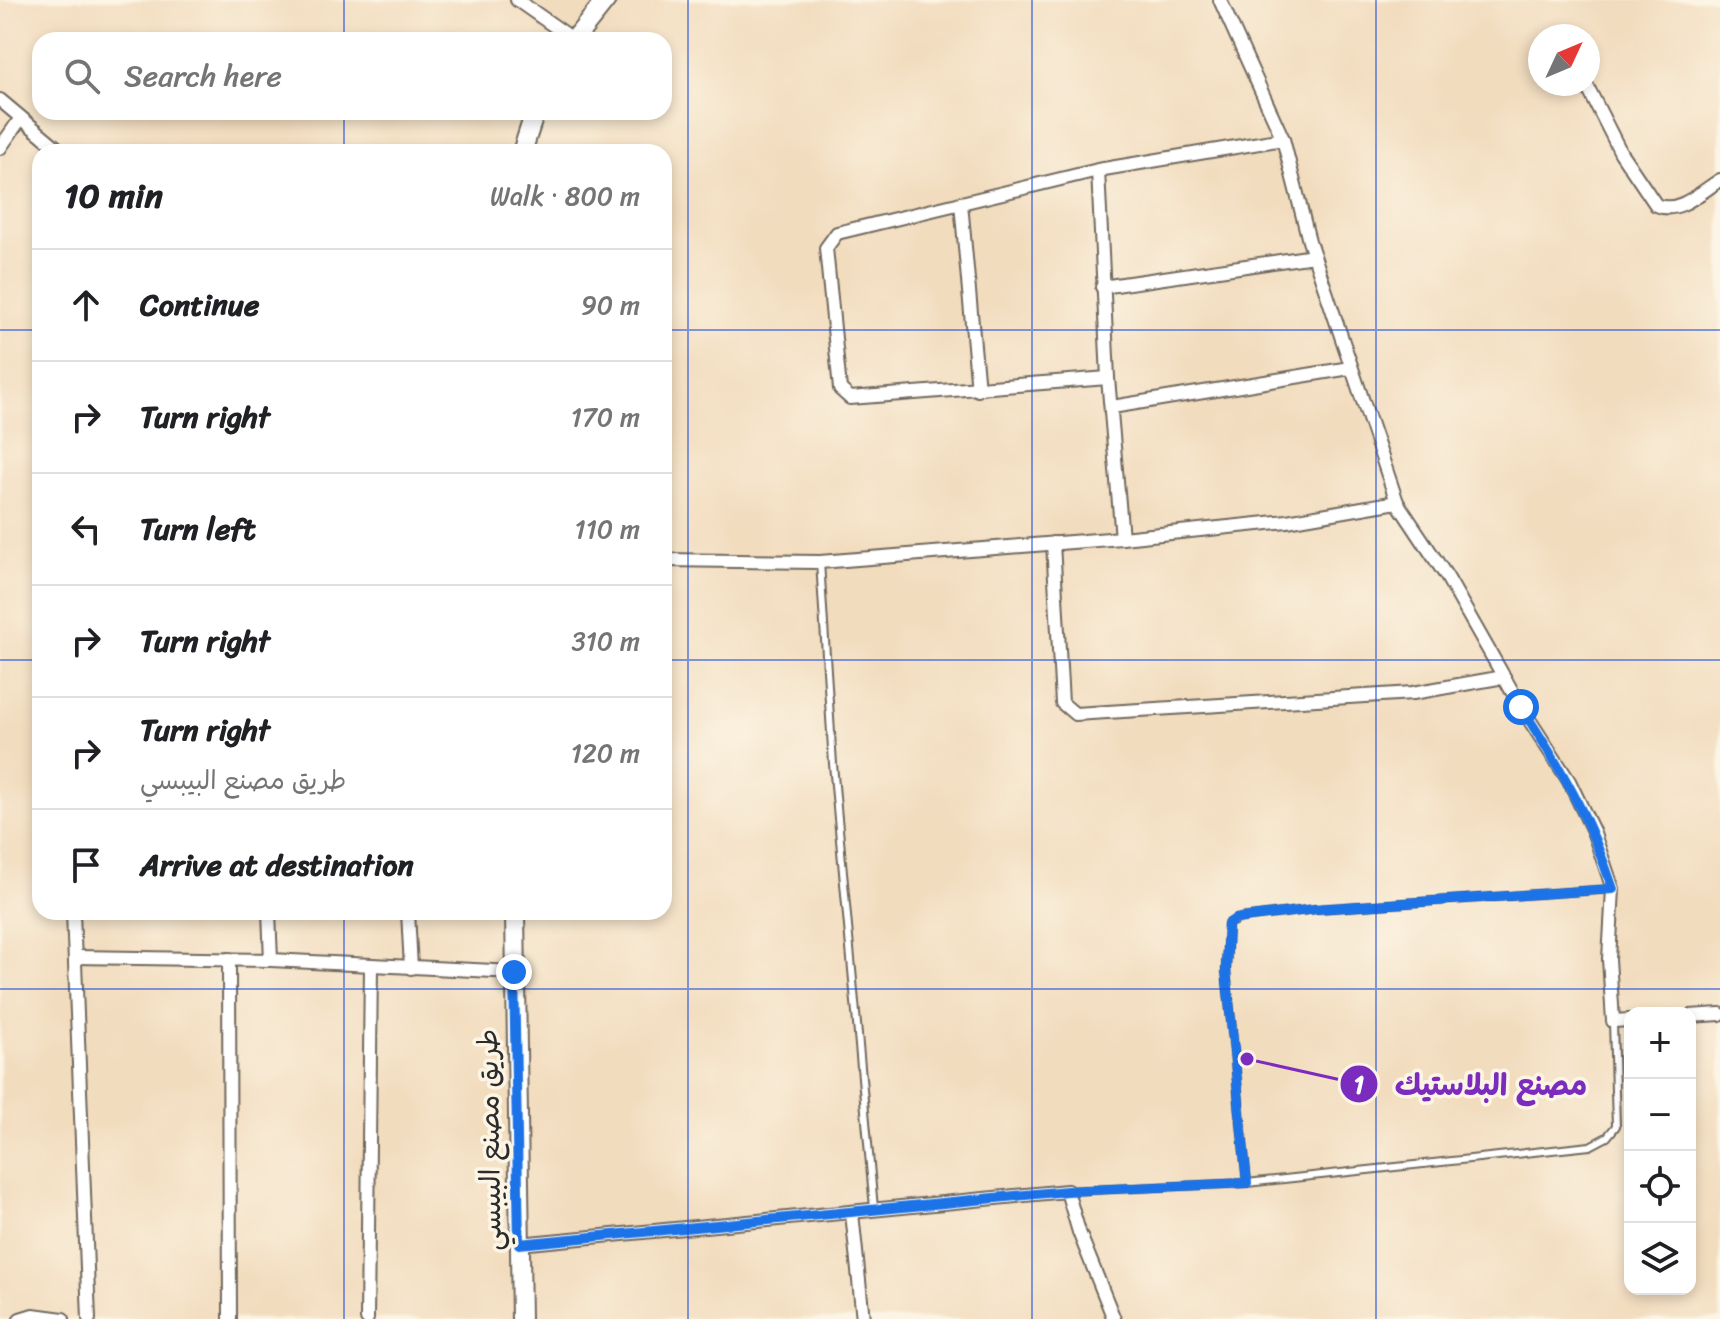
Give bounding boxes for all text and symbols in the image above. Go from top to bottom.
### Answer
north arrow [1528,24,1600,96]
search box [32,32,672,120]
text: Search here [124,49,282,103]
icon: search [60,54,104,98]
text: 10 min [64,166,163,226]
text: Walk · 800 m [490,173,640,219]
text: Continue [140,278,259,332]
text: 90 m [581,282,640,328]
icon: ahead [64,283,108,327]
text: Turn right [140,390,270,444]
text: 170 m [571,394,640,440]
icon: right [64,395,108,439]
text: Turn left [140,502,256,556]
text: 110 m [575,506,640,552]
icon: left [64,507,108,551]
text: Turn right [140,614,270,668]
text: 310 m [571,618,640,664]
icon: right [64,619,108,663]
route start [1503,689,1539,725]
text: Turn right [140,703,270,757]
text: 120 m [571,730,640,776]
icon: right [64,731,108,775]
text: طريق مصنع البيبسي [140,757,346,803]
text: Arrive at destination [140,838,414,892]
icon: arrive [64,843,108,887]
route end [496,954,532,990]
map controls [1624,1007,1696,1295]
button: + [1624,1007,1696,1079]
street label: طريق مصنع البيبسي [463,1029,516,1251]
callout: مصنع البلاستيك [1339,1057,1603,1111]
text: مصنع البلاستيك [1395,1058,1587,1112]
text: 1 [1354,1064,1364,1106]
button: − [1624,1079,1696,1151]
button: locate [1624,1151,1696,1223]
button: layers [1624,1223,1696,1295]

